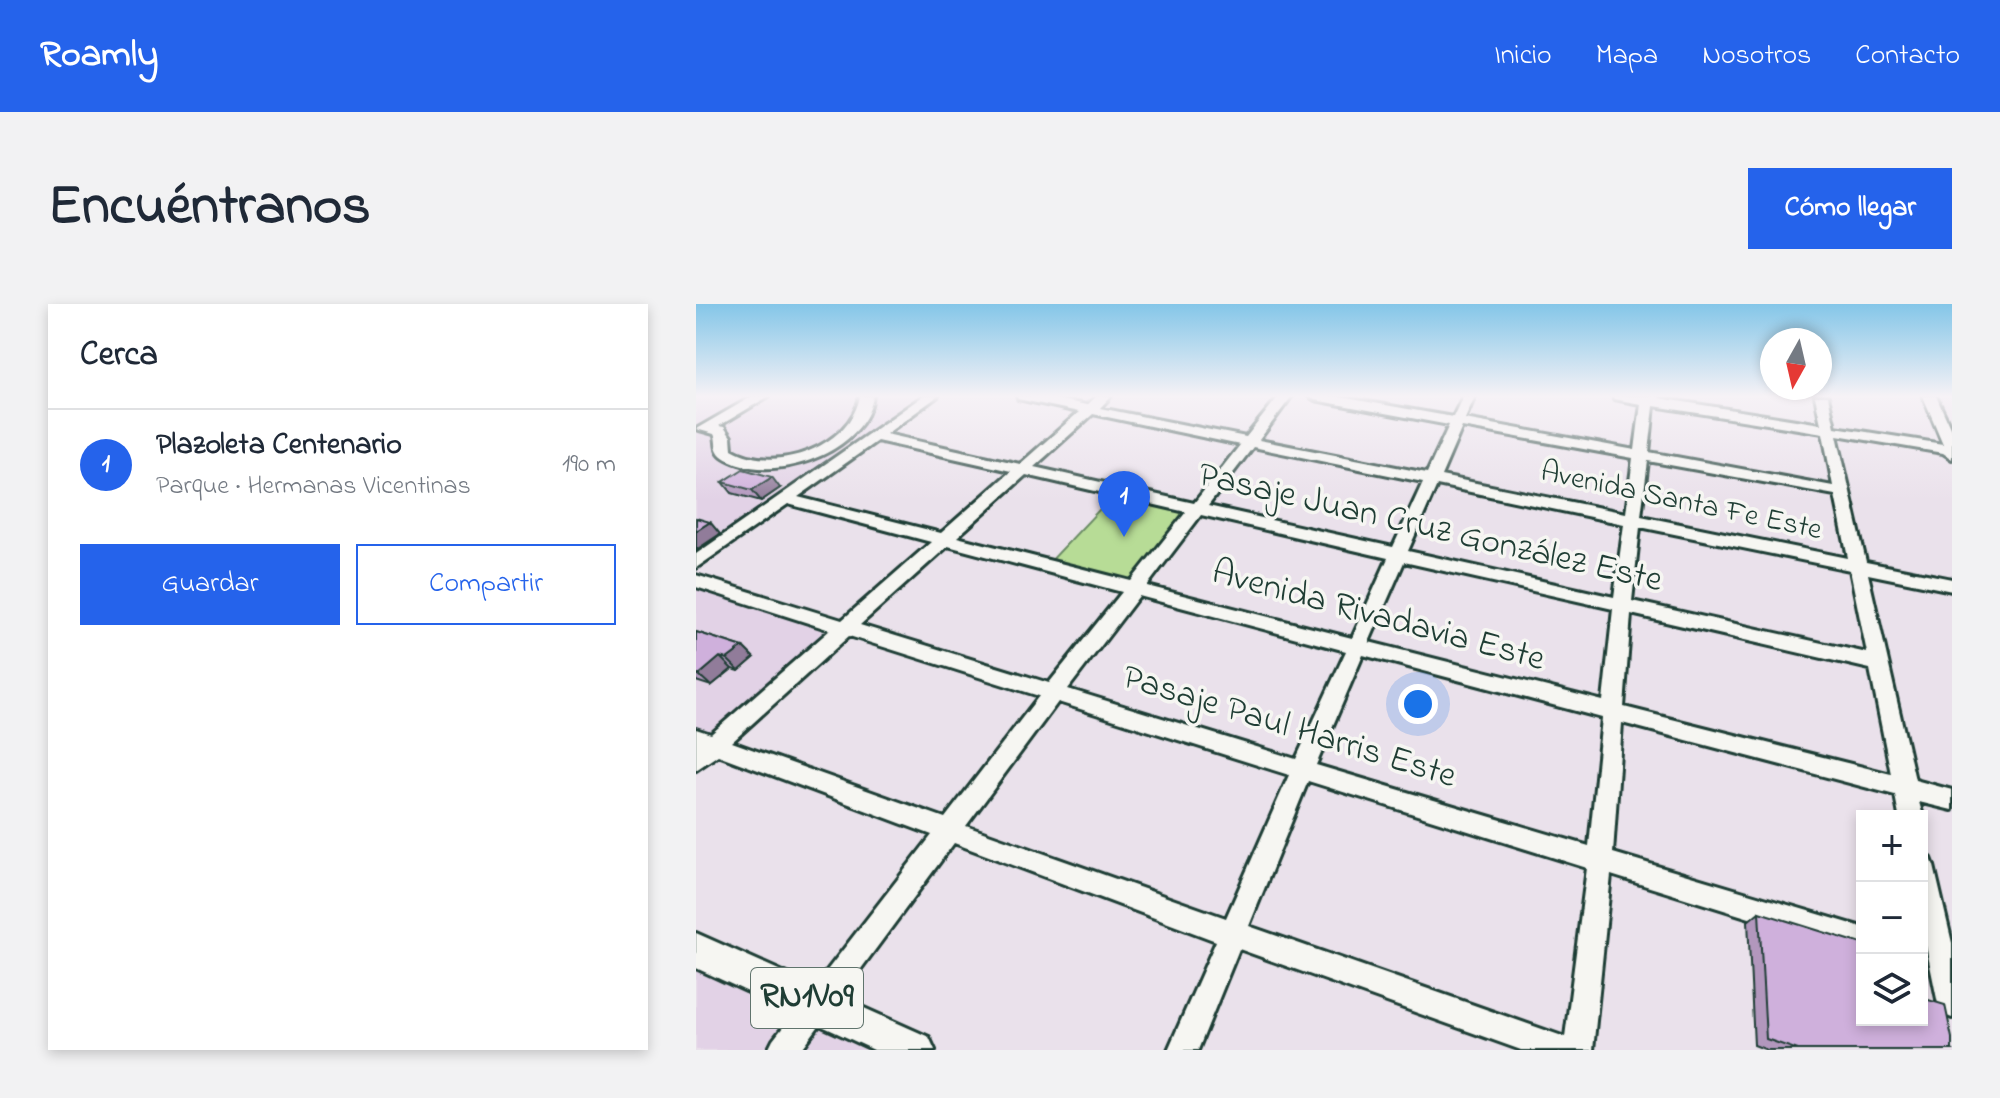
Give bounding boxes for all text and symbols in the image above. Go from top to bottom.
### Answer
text: Roamly [40,28,158,84]
text: Inicio [1494,36,1552,77]
text: Mapa [1596,36,1658,77]
text: Nosotros [1702,36,1811,77]
text: Contacto [1855,36,1960,77]
text: Encuéntranos [48,168,371,249]
button: Cómo llegar [1748,168,1952,249]
north arrow [1760,328,1832,400]
text: Cerca [80,331,158,381]
text: Plazoleta Centenario [156,424,402,468]
text: 1 [102,446,110,484]
text: 190 m [562,446,616,484]
street label: Pasaje Juan Cruz González Este [1193,450,1668,608]
street label: Avenida Santa Fe Este [1536,451,1826,553]
text: Parque · Hermanas Vicentinas [156,468,471,506]
pin: 1 [1098,471,1150,537]
button: Guardar [80,544,340,625]
button: Compartir [356,544,616,625]
street label: Avenida Rivadavia Este [1206,547,1551,687]
street label: Pasaje Paul Harris Este [1115,652,1463,804]
your location [1398,684,1438,724]
map controls [1856,810,1928,1026]
button: + [1856,810,1928,882]
button: − [1856,882,1928,954]
button: layers [1856,954,1928,1026]
road number: RN1V09 [751,968,863,1028]

